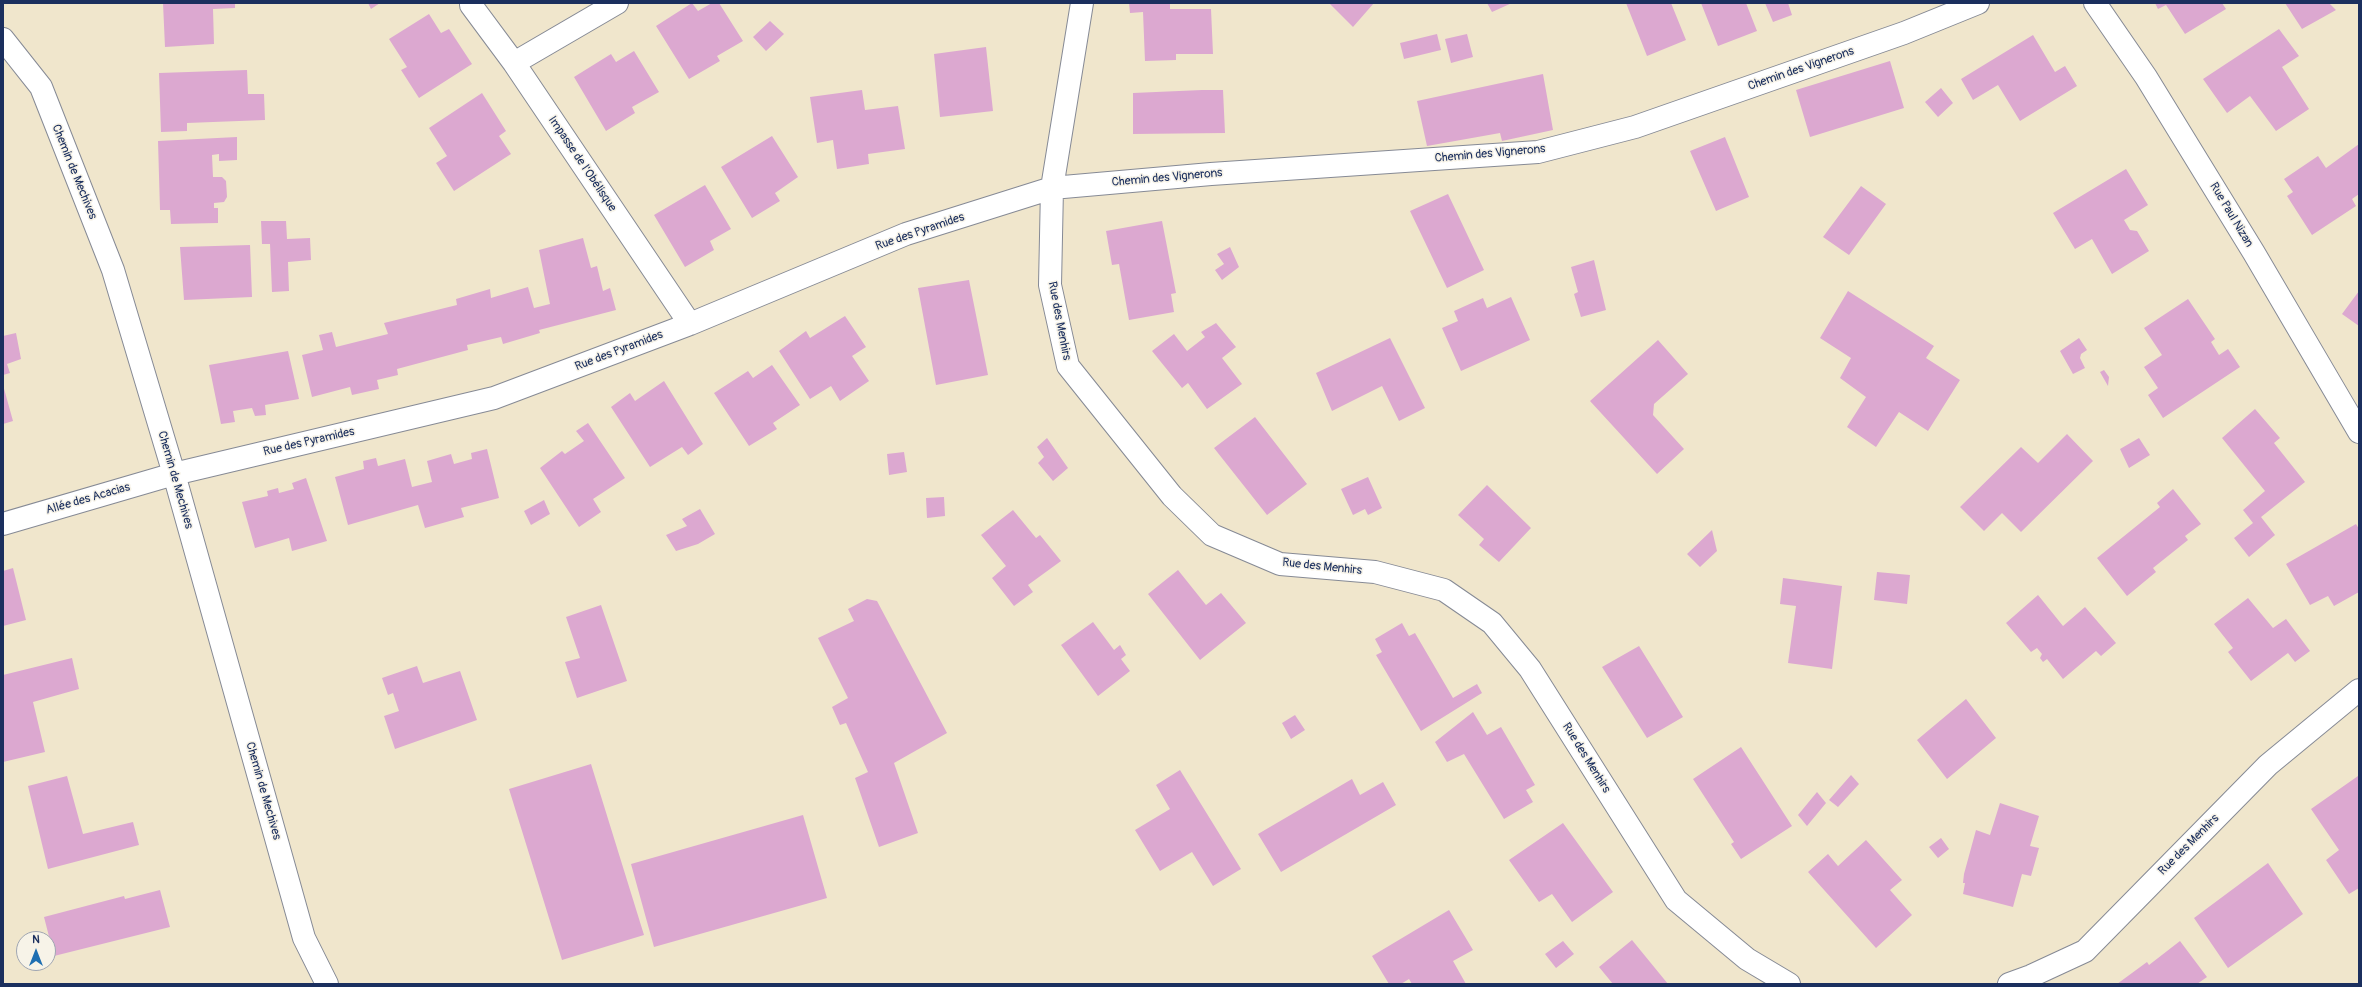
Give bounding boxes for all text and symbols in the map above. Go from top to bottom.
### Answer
street label: Chemin des Vignerons [1746,44,1856,94]
street label: Impasse de l'Obélisque [545,114,619,214]
street label: Chemin de Mechives [48,122,100,222]
street label: Chemin des Vignerons [1434,142,1546,166]
street label: Chemin des Vignerons [1111,166,1223,190]
street label: Rue Paul Nizan [2206,180,2256,250]
street label: Rue des Pyramides [874,210,966,254]
street label: Rue des Menhirs [1044,280,1074,362]
street label: Rue des Pyramides [573,328,665,374]
street label: Rue des Pyramides [262,425,356,459]
street label: Chemin de Mechives [154,429,196,531]
street label: Allée des Acacias [44,480,132,518]
street label: Rue des Menhirs [1281,556,1363,578]
street label: Rue des Menhirs [1559,720,1613,796]
street label: Chemin de Mechives [242,740,284,842]
street label: Rue des Menhirs [2156,812,2222,878]
north arrow [16,931,56,971]
text: N [32,933,40,946]

